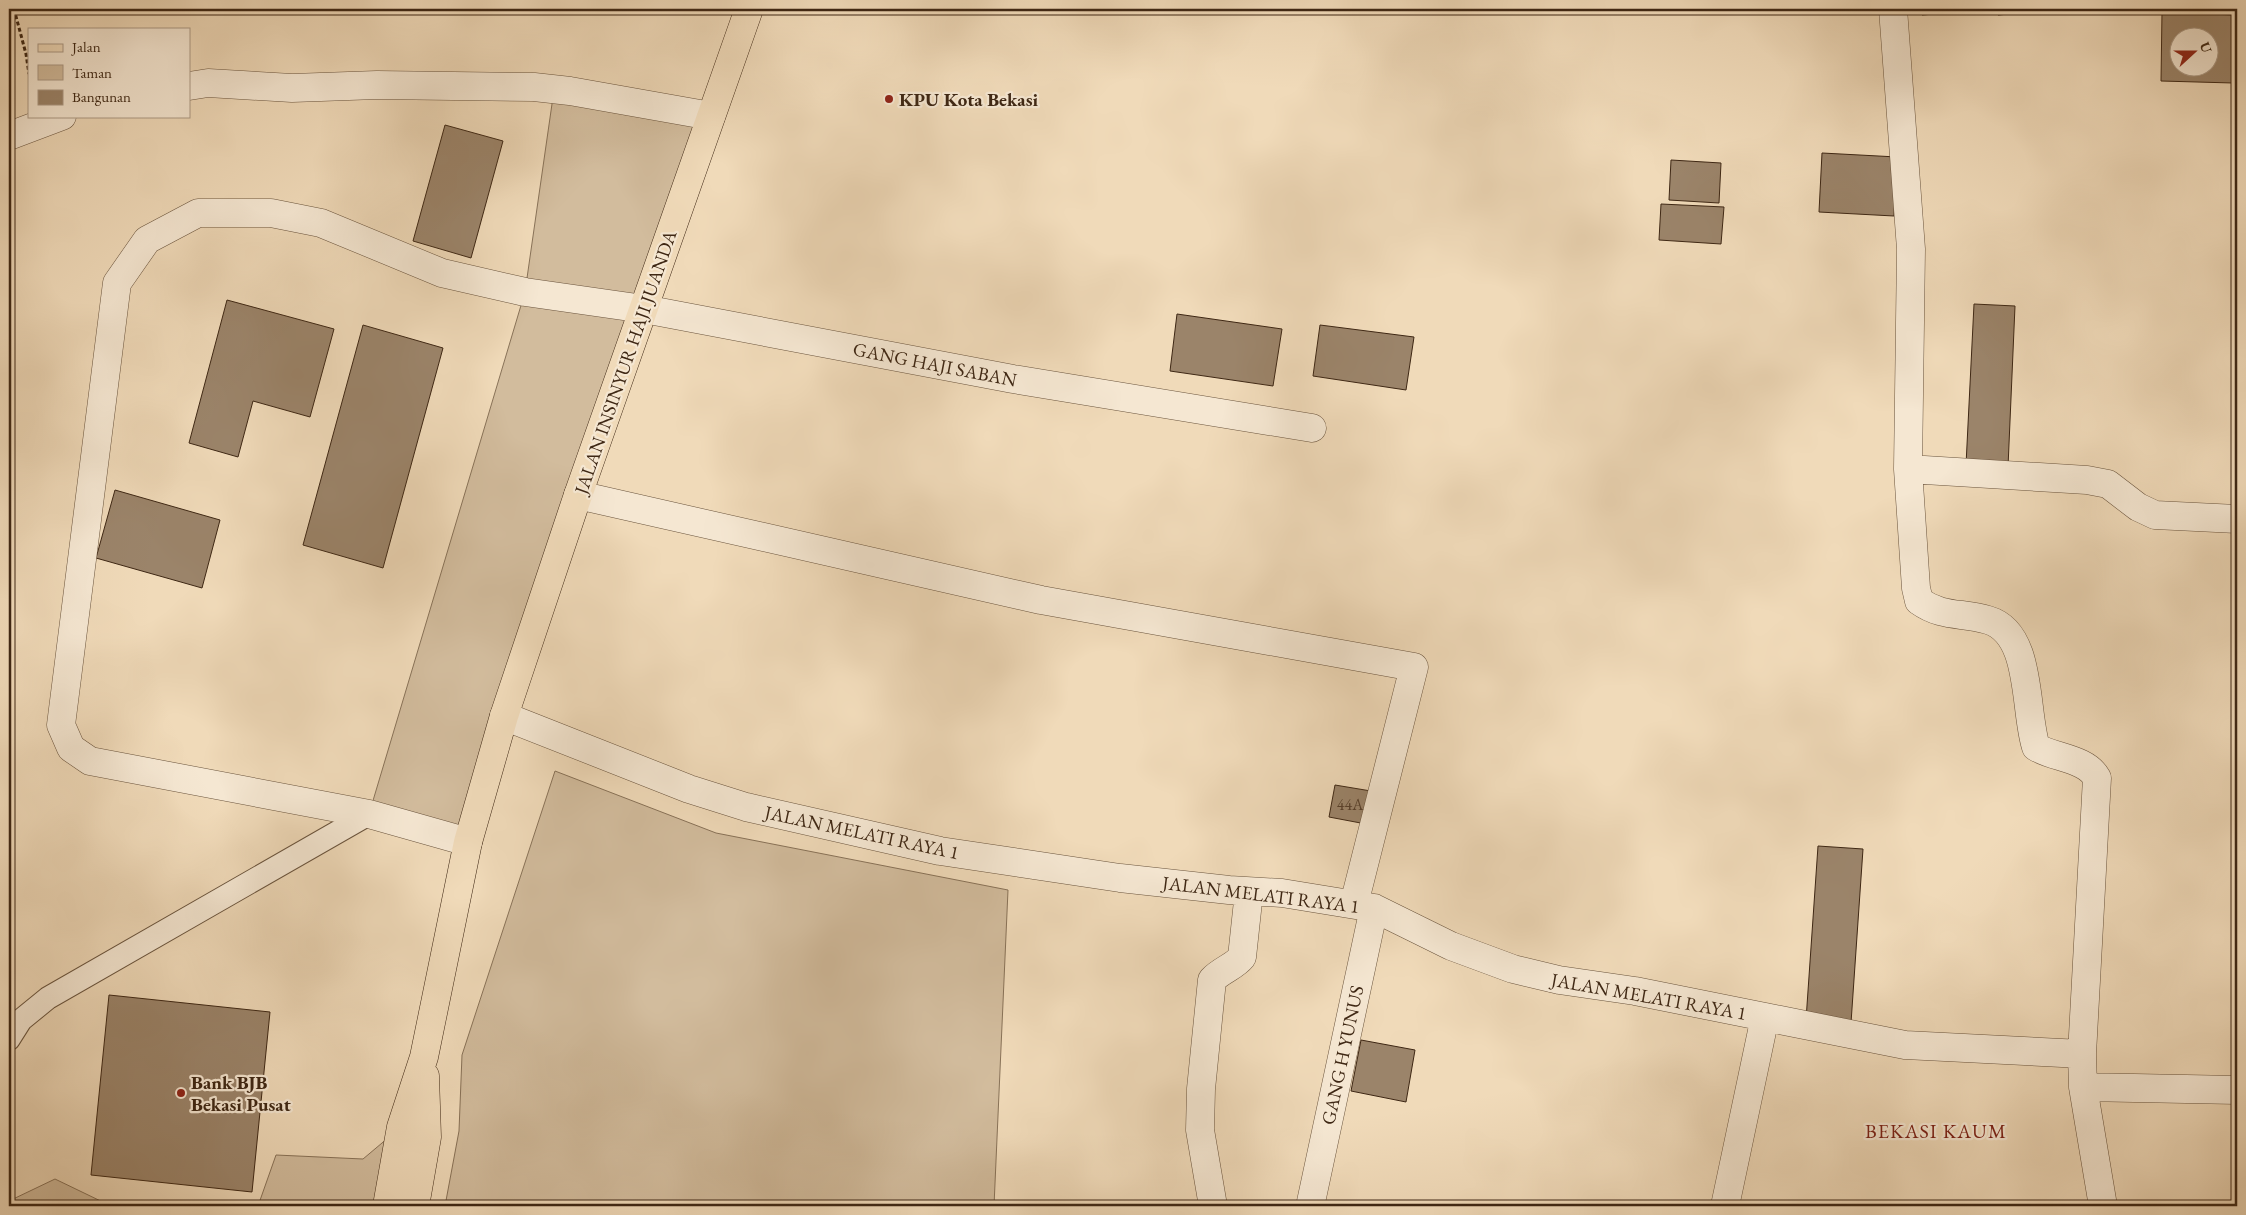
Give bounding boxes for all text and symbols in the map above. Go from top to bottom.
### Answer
legend [28,28,190,118]
north arrow [2168,28,2218,78]
text: Jalan [70,37,101,56]
text: U [2196,39,2217,56]
text: Taman [72,63,112,82]
text: Bangunan [72,87,131,106]
place label: KPU Kota Bekasi [899,87,1039,112]
marker: KPU Kota Bekasi [883,93,895,105]
street label: JALAN INSINYUR HAJI JUANDA [568,226,683,499]
street label: GANG HAJI SABAN [851,336,1019,393]
house number: 44A [1337,794,1364,815]
street label: JALAN MELATI RAYA 1 [760,799,961,865]
street label: JALAN MELATI RAYA 1 [1159,870,1361,919]
street label: JALAN MELATI RAYA 1 [1547,967,1749,1026]
street label: GANG H YUNUS [1316,983,1369,1127]
place label: Bank BJB Bekasi Pusat [191,1070,291,1117]
marker: Bank BJB Bekasi Pusat [175,1087,187,1099]
district label: BEKASI KAUM [1865,1118,2007,1144]

